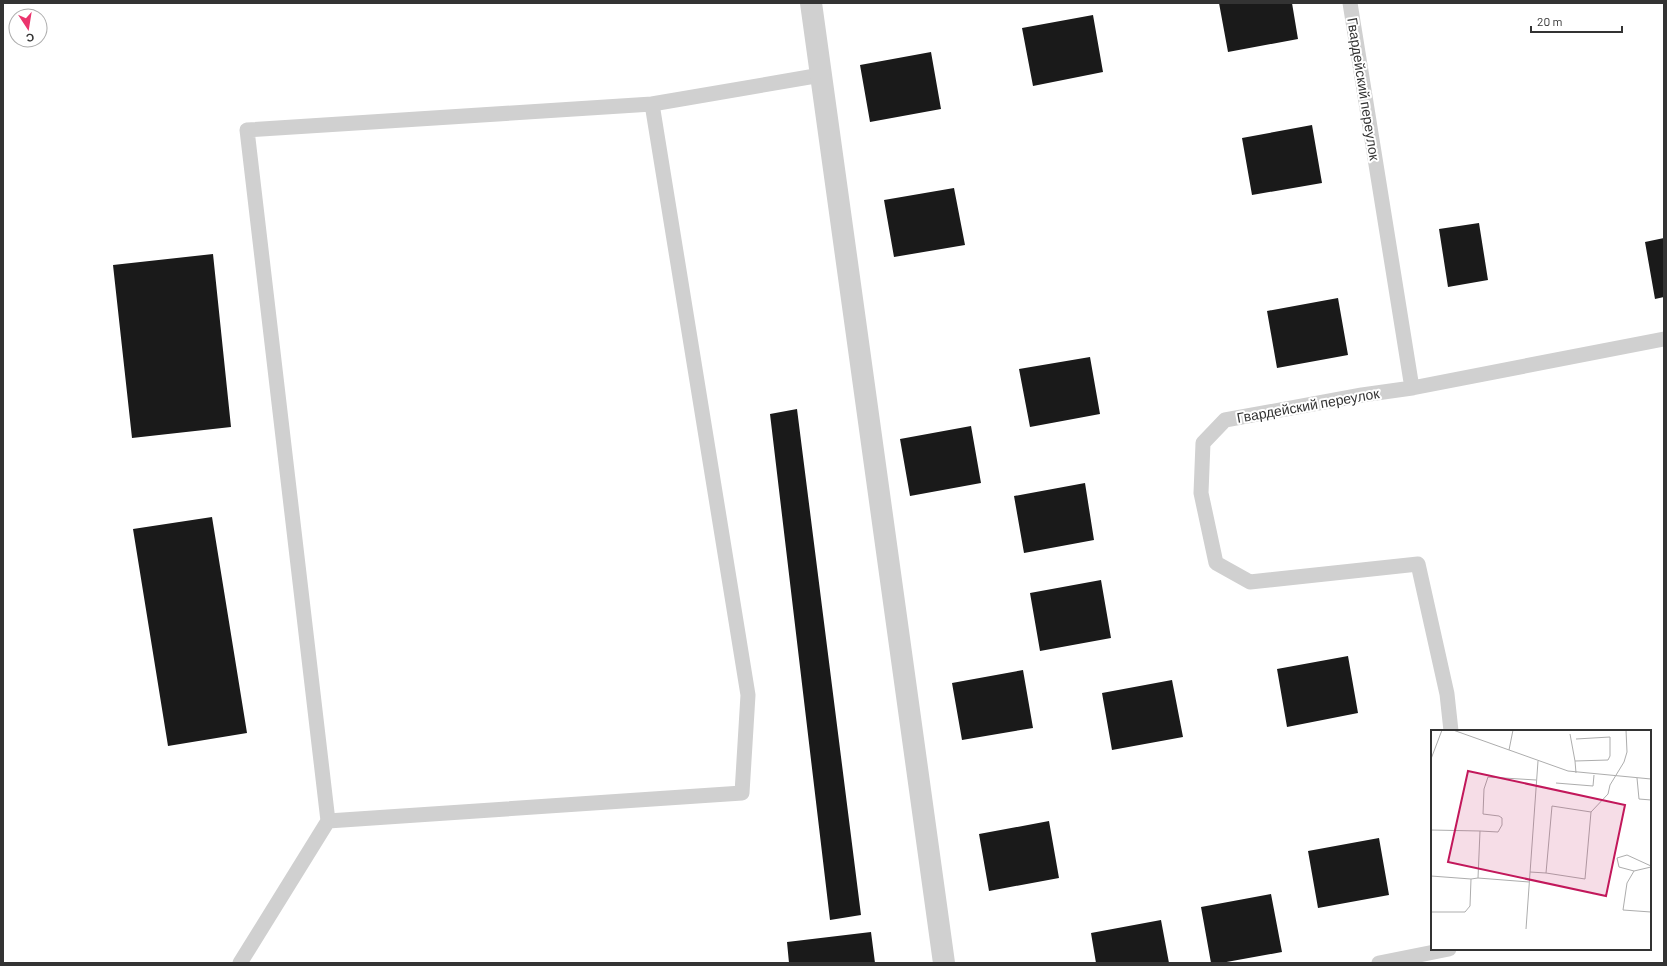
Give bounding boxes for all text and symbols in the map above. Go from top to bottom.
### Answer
north arrow [8,8,48,48]
scale bar [1531,8,1622,34]
text: 20 m [1537,14,1563,28]
street label: Гвардейский переулок [1344,16,1384,162]
text: С [25,31,35,45]
street label: Гвардейский переулок [1235,384,1381,426]
inset map [1431,730,1651,950]

